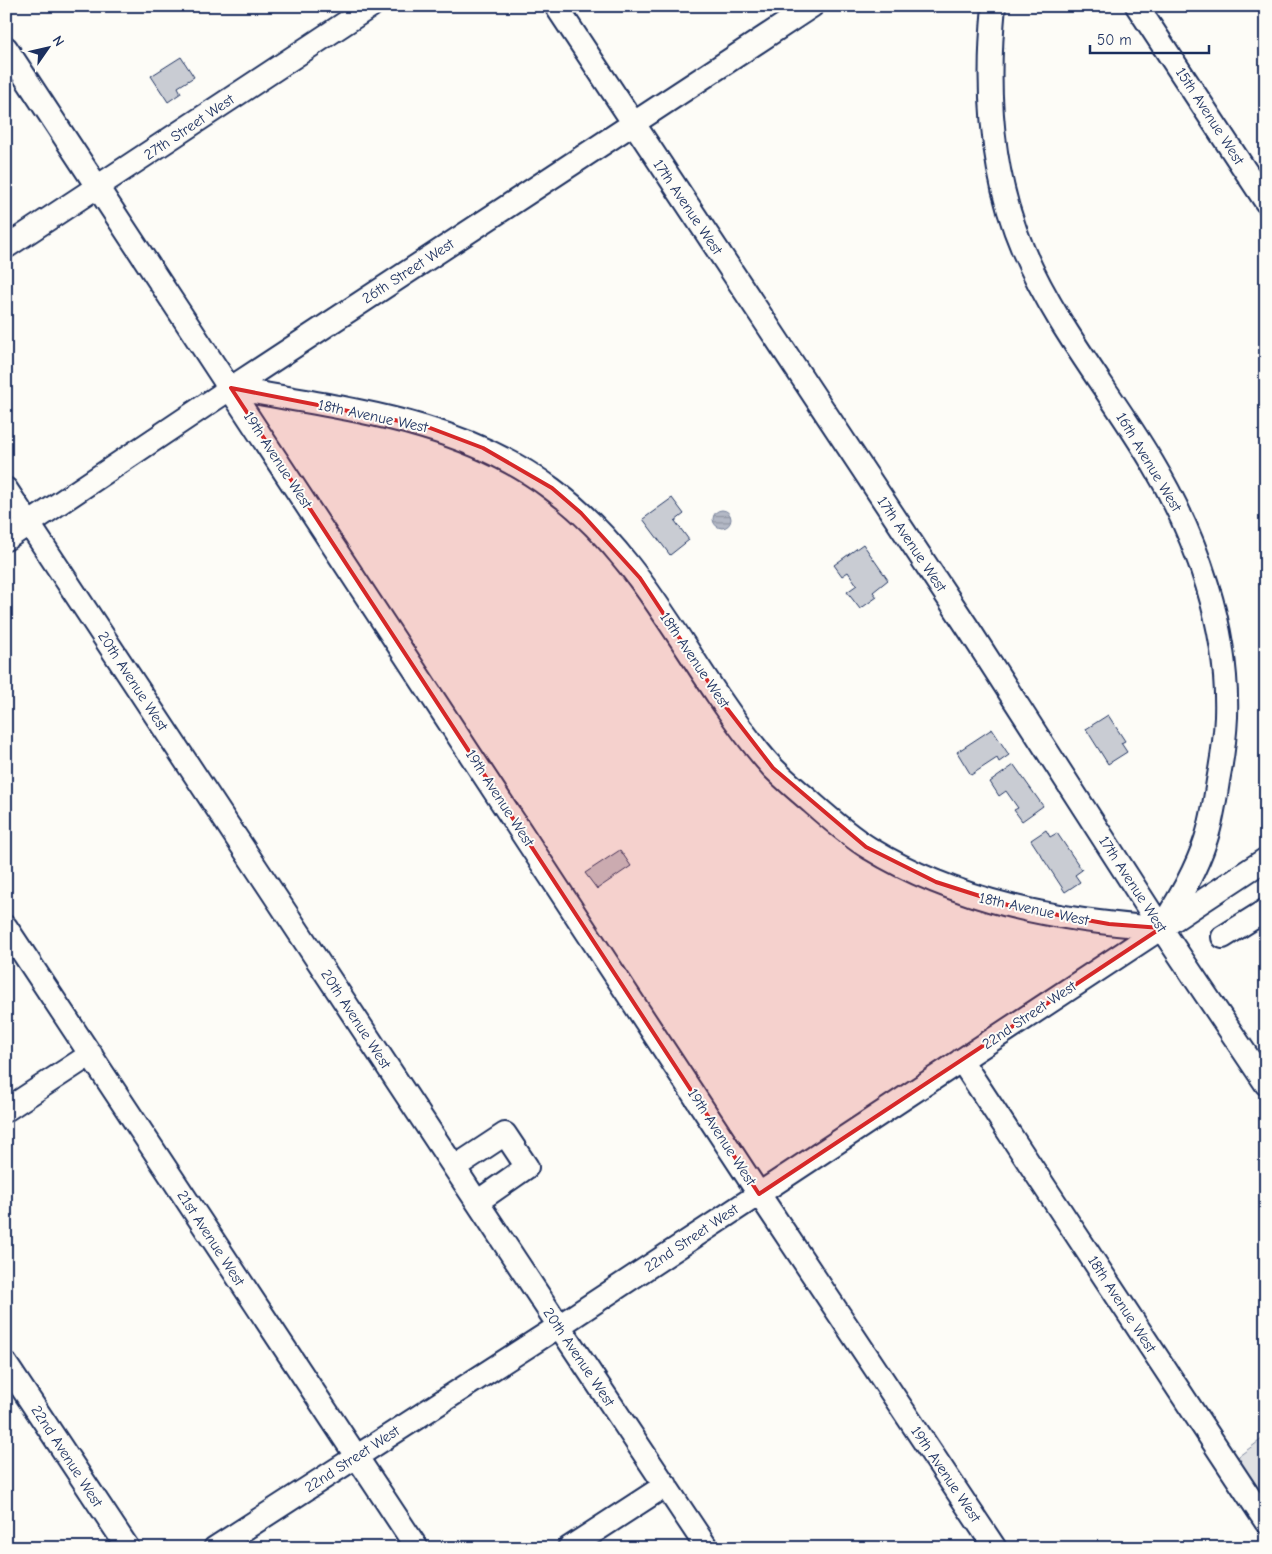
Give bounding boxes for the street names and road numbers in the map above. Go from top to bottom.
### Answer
street label: 15th Avenue West [1172,64,1248,169]
street label: 27th Street West [141,90,238,164]
street label: 17th Avenue West [649,156,727,259]
street label: 26th Street West [359,234,458,307]
street label: 18th Avenue West [316,396,430,437]
street label: 19th Avenue West [240,408,316,512]
street label: 16th Avenue West [1112,409,1186,515]
street label: 17th Avenue West [873,493,951,596]
street label: 18th Avenue West [656,609,734,712]
street label: 20th Avenue West [94,628,172,735]
street label: 19th Avenue West [462,746,538,850]
street label: 17th Avenue West [1095,833,1171,936]
street label: 18th Avenue West [977,889,1091,930]
street label: 20th Avenue West [317,966,395,1073]
street label: 22nd Street West [979,977,1080,1053]
street label: 19th Avenue West [684,1085,760,1189]
street label: 21st Avenue West [173,1187,249,1290]
street label: 22nd Street West [641,1200,742,1276]
street label: 18th Avenue West [1084,1252,1160,1356]
street label: 20th Avenue West [539,1304,619,1410]
street label: 22nd Avenue West [27,1402,107,1511]
street label: 22nd Street West [301,1421,403,1496]
street label: 19th Avenue West [907,1423,985,1526]

